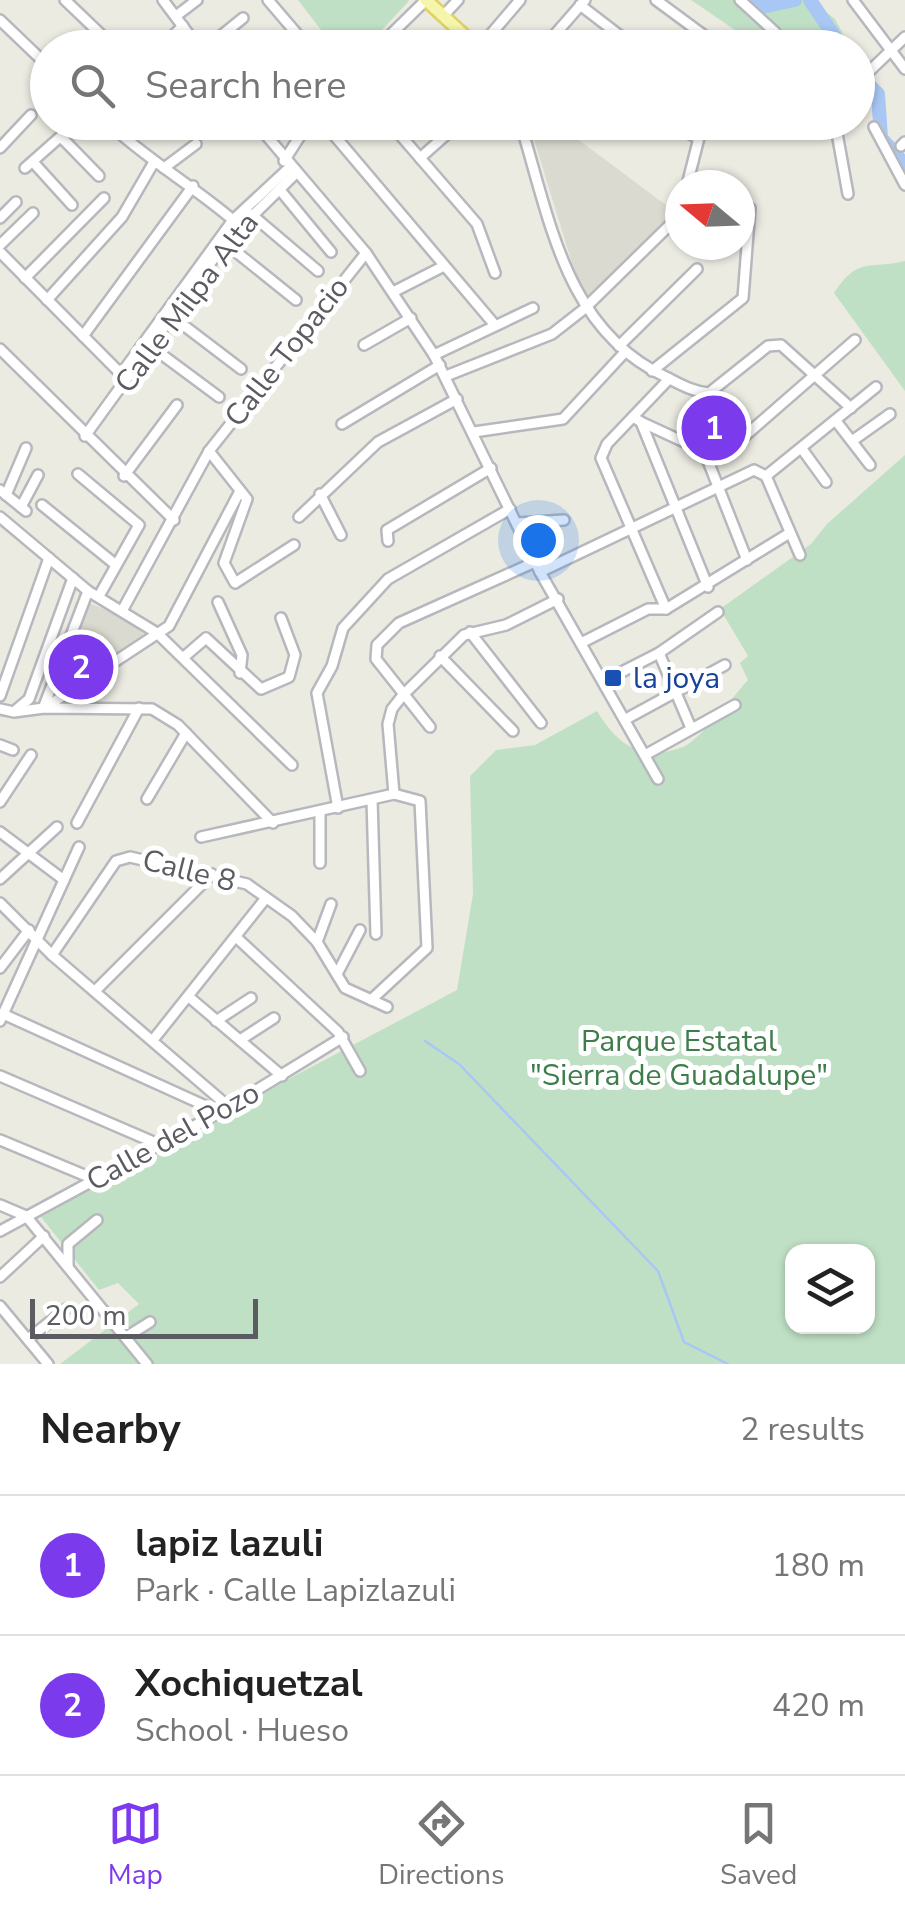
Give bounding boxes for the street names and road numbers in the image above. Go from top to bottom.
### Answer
street label: Calle Milpa Alta [106,204,268,402]
street label: Calle Topacio [215,268,359,436]
street label: Calle 8 [138,840,240,902]
street label: Calle del Pozo [79,1073,267,1201]

